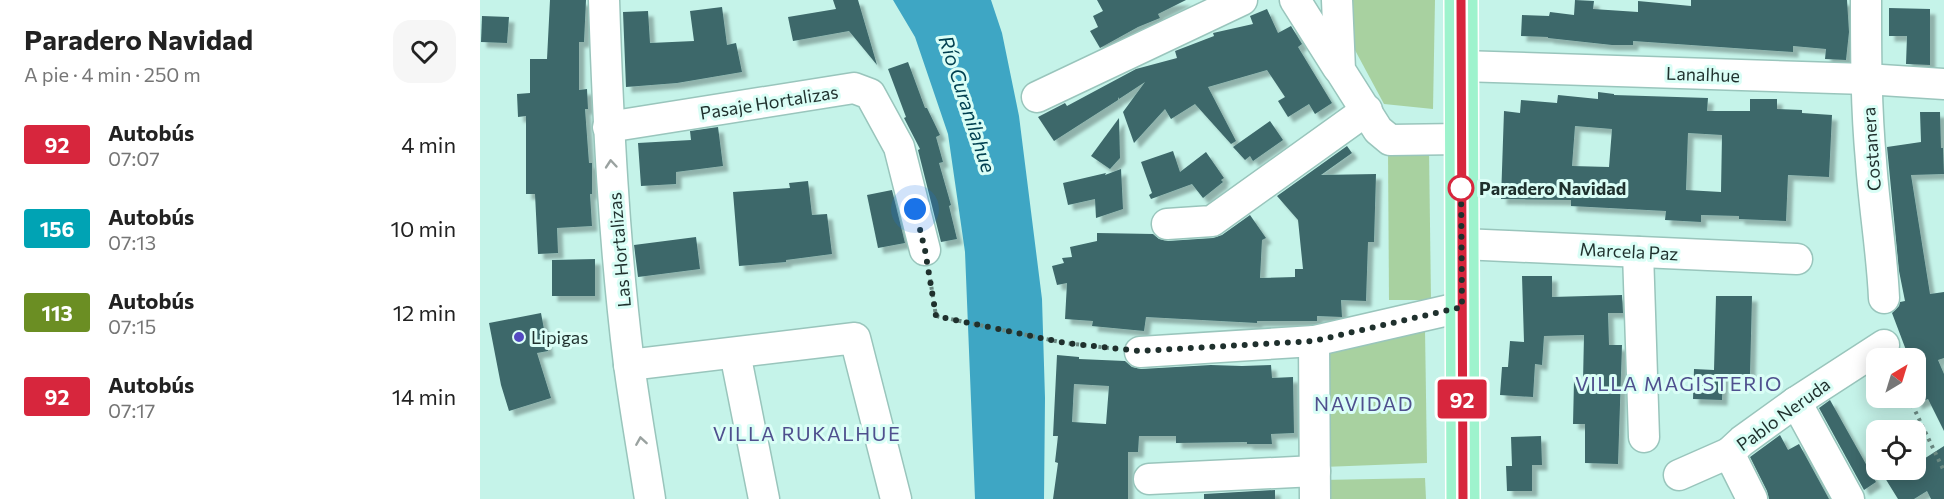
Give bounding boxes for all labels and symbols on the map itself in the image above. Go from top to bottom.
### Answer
water label: Río Curanilahue [935,32,1002,176]
street label: Lanalhue [1666,62,1740,86]
street label: Pasaje Hortalizas [698,80,840,124]
street label: Costanera [1857,106,1885,192]
one-way arrow [605,159,618,168]
marker: Paradero Navidad [1448,175,1474,201]
place label: Paradero Navidad [1479,177,1626,199]
street label: Las Hortalizas [603,192,635,308]
your location [900,194,930,224]
street label: Marcela Paz [1579,237,1679,265]
place label: Lipigas [531,326,588,348]
marker: Lipigas [512,330,526,344]
north arrow [1866,348,1926,408]
district label: VILLA MAGISTERIO [1575,371,1783,395]
street label: Pablo Neruda [1732,373,1834,455]
line badge: 92 [1435,380,1489,418]
district label: NAVIDAD [1314,391,1414,415]
district label: VILLA RUKALHUE [713,421,901,445]
one-way arrow [636,437,648,446]

